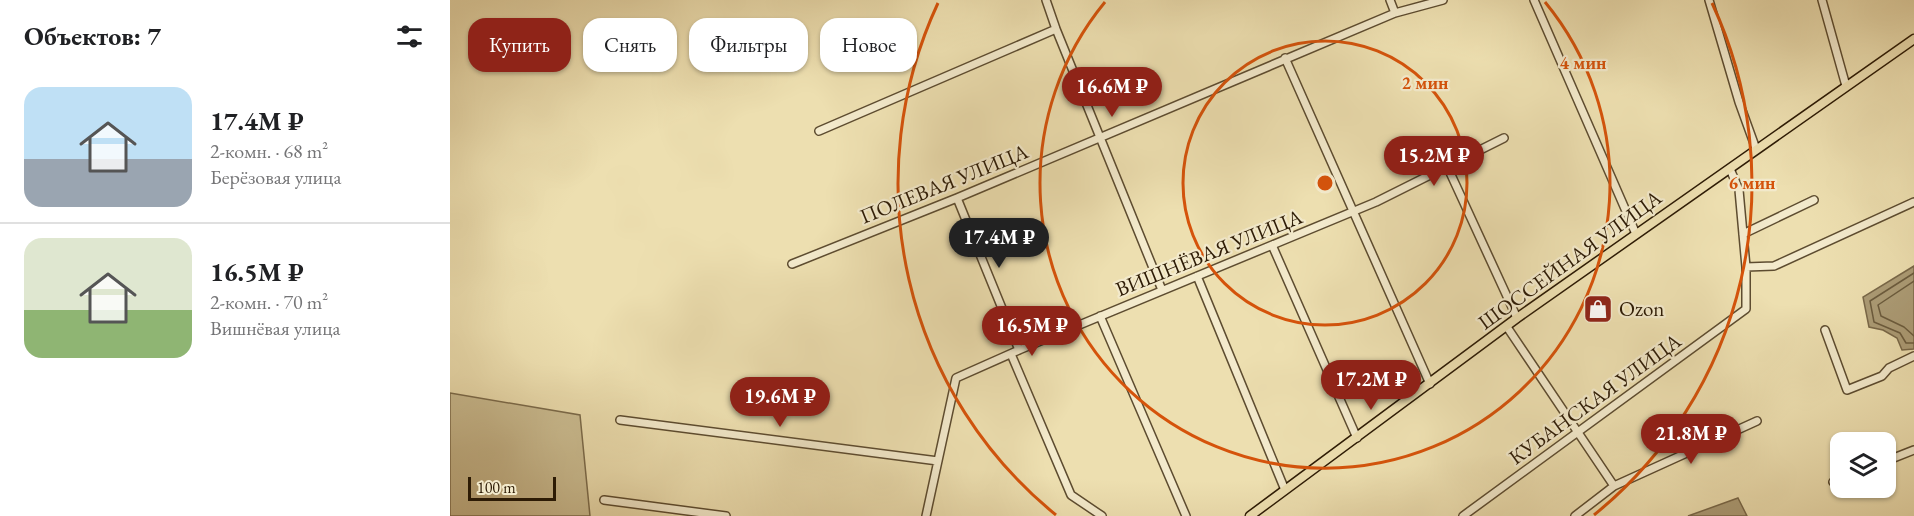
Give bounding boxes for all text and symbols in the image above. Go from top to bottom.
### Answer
chip: Купить [468,18,571,72]
chip: Снять [583,18,677,72]
chip: Фильтры [689,18,808,72]
chip: Новое [820,18,917,72]
text: Объектов: 7 [24,19,161,53]
icon: filters [393,20,426,53]
text: 4 мин [1560,51,1607,74]
pin: 16.6M ₽ [1057,67,1167,118]
text: 2 мин [1402,71,1449,94]
text: 16.6M ₽ [1076,73,1148,99]
text: 17.4M ₽ [210,104,304,138]
icon: home [72,111,144,183]
pin: 15.2M ₽ [1379,136,1489,187]
street label: ПОЛЕВАЯ УЛИЦА [856,137,1032,230]
text: 2-комн. · 68 m² [210,138,328,164]
text: 15.2M ₽ [1398,142,1470,168]
text: Берёзовая улица [210,164,341,190]
text: 6 мин [1729,171,1776,194]
centre of rings [1315,173,1335,193]
street label: ШОССЕЙНАЯ УЛИЦА [1473,184,1667,335]
street label: ВИШНЁВАЯ УЛИЦА [1111,202,1307,302]
pin: 17.4M ₽ [944,218,1054,269]
text: 17.4M ₽ [963,224,1035,250]
text: 16.5M ₽ [210,255,304,289]
icon: home [72,262,144,334]
text: 2-комн. · 70 m² [210,289,328,315]
shop icon: Ozon [1582,293,1614,325]
place label: Ozon [1619,295,1664,322]
pin: 16.5M ₽ [977,306,1087,357]
text: 16.5M ₽ [996,312,1068,338]
text: Вишнёвая улица [210,315,340,341]
street label: КУБАНСКАЯ УЛИЦА [1503,327,1687,470]
pin: 17.2M ₽ [1316,360,1426,411]
text: 17.2M ₽ [1335,366,1407,392]
pin: 19.6M ₽ [725,377,835,428]
text: 19.6M ₽ [744,383,816,409]
pin: 21.8M ₽ [1636,414,1746,465]
text: 21.8M ₽ [1655,420,1727,446]
map controls [1830,432,1896,498]
button: layers [1830,432,1896,498]
scale bar [468,474,556,502]
text: 100 m [477,477,516,498]

